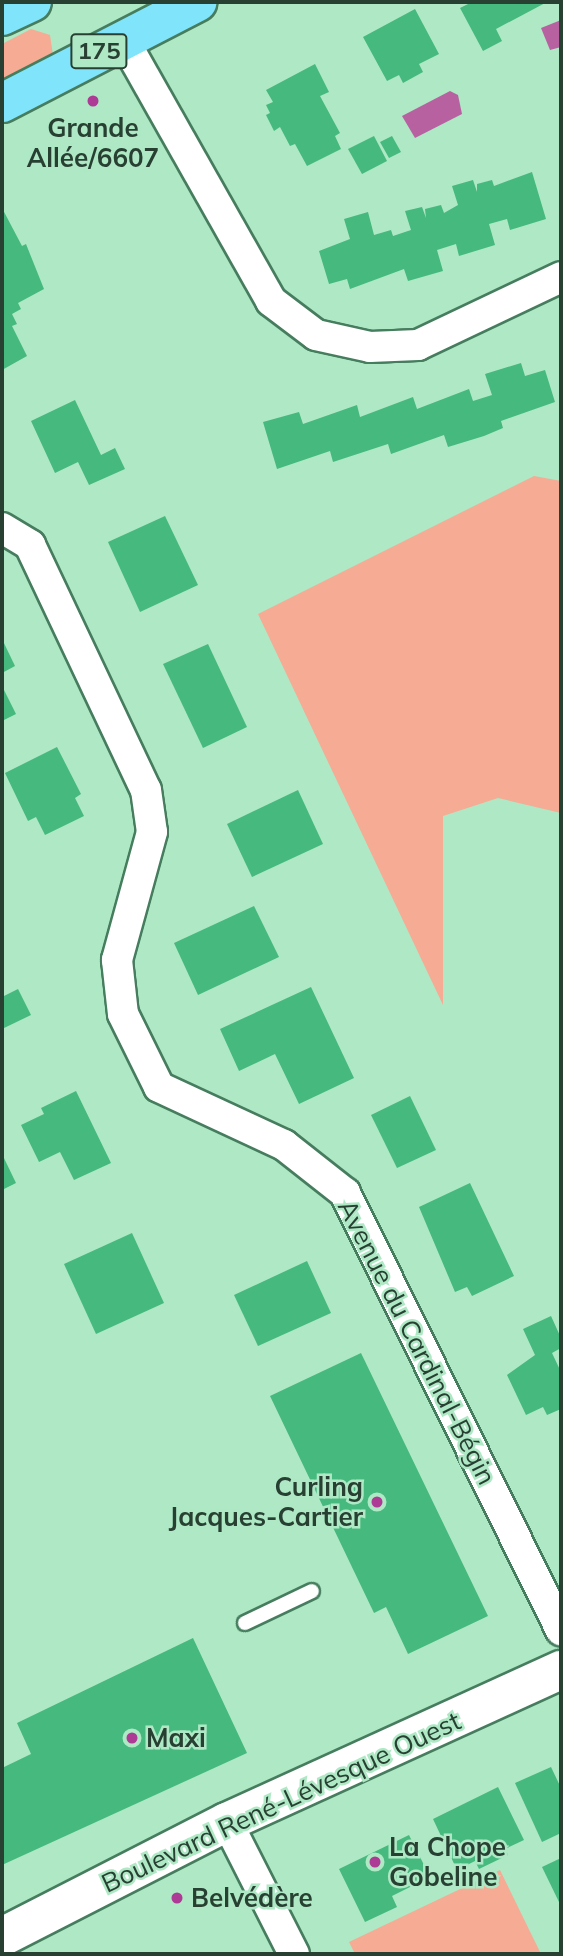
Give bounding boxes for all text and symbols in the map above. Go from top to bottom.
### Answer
road number: 175 [69,31,129,72]
marker: Grande Allée/6607 [85,93,101,109]
place label: Grande Allée/6607 [27,112,159,174]
street label: Avenue du Cardinal-Bégin [331,1194,503,1490]
place label: Curling Jacques-Cartier [169,1471,363,1532]
marker: Curling Jacques-Cartier [369,1494,385,1510]
street label: Boulevard René-Lévesque Ouest [97,1705,465,1899]
place label: Maxi [146,1722,206,1754]
marker: Maxi [124,1730,140,1746]
place label: La Chope Gobeline [389,1831,506,1892]
marker: La Chope Gobeline [367,1854,383,1870]
place label: Belvédère [191,1882,313,1914]
marker: Belvédère [169,1890,185,1906]

